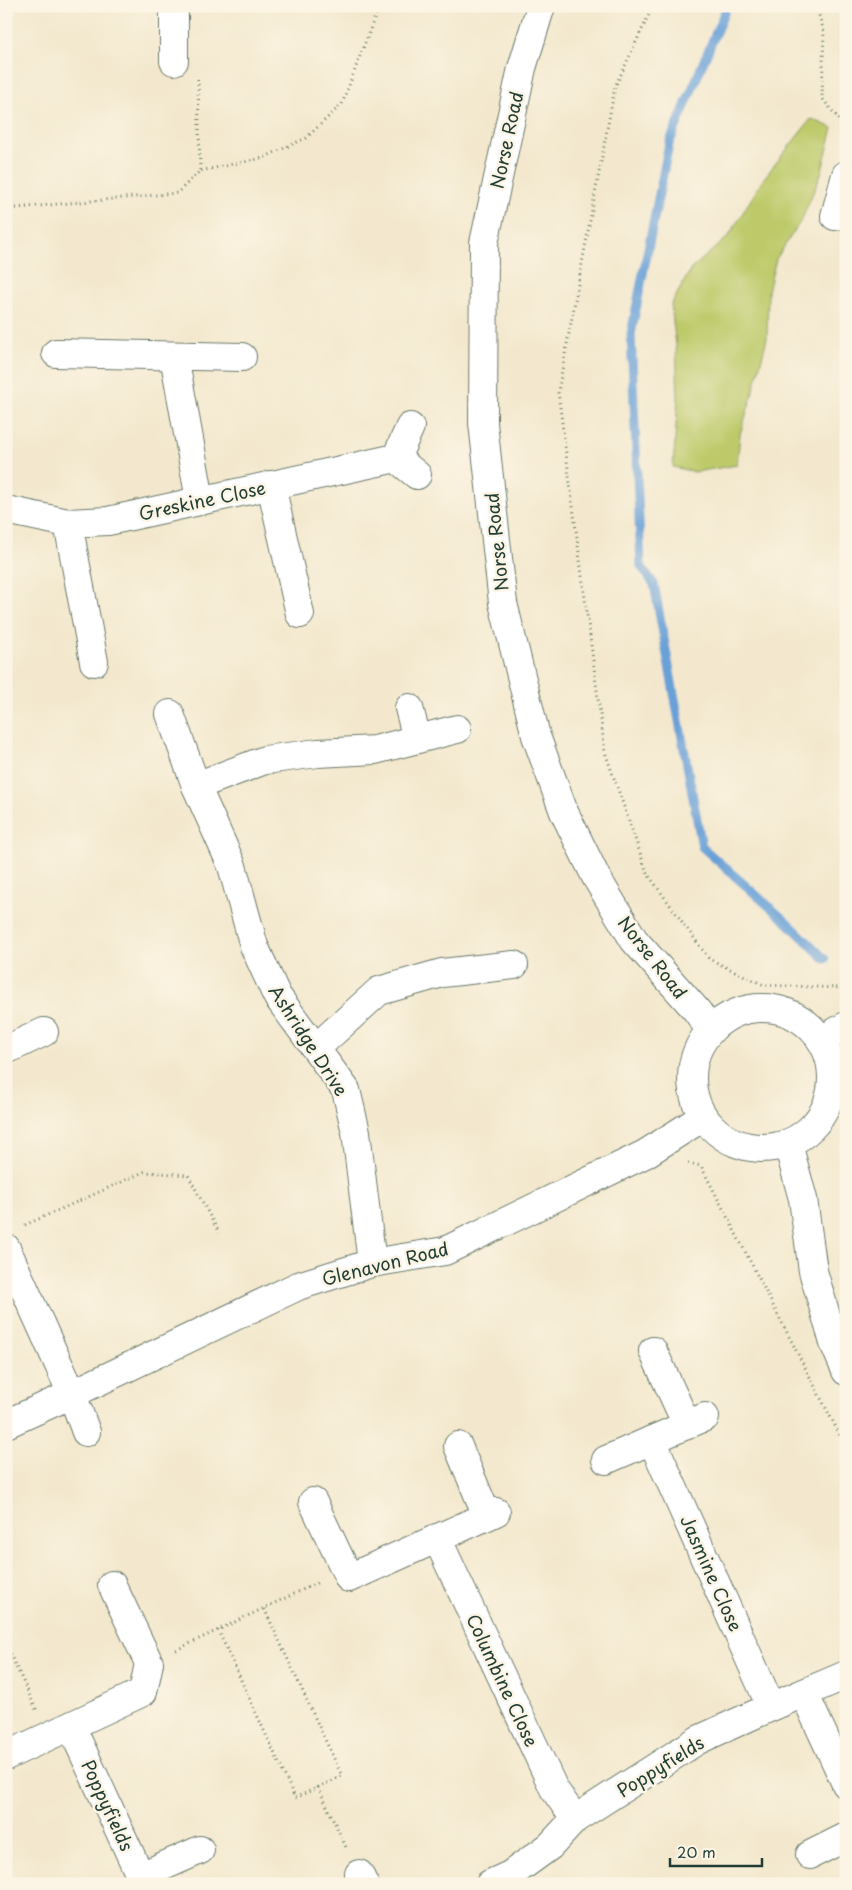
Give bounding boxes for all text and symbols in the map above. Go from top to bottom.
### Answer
street label: Norse Road [483,89,529,191]
street label: Greskine Close [136,473,268,527]
street label: Norse Road [477,492,515,592]
street label: Norse Road [612,910,694,1004]
street label: Ashridge Drive [263,979,355,1101]
street label: Glenavon Road [319,1234,451,1292]
street label: Jasmine Close [674,1511,750,1635]
street label: Columbine Close [460,1609,546,1751]
street label: Poppyfields [611,1729,709,1803]
street label: Poppyfields [75,1755,141,1855]
scale bar [670,1835,762,1867]
text: 20 m [677,1840,716,1863]

